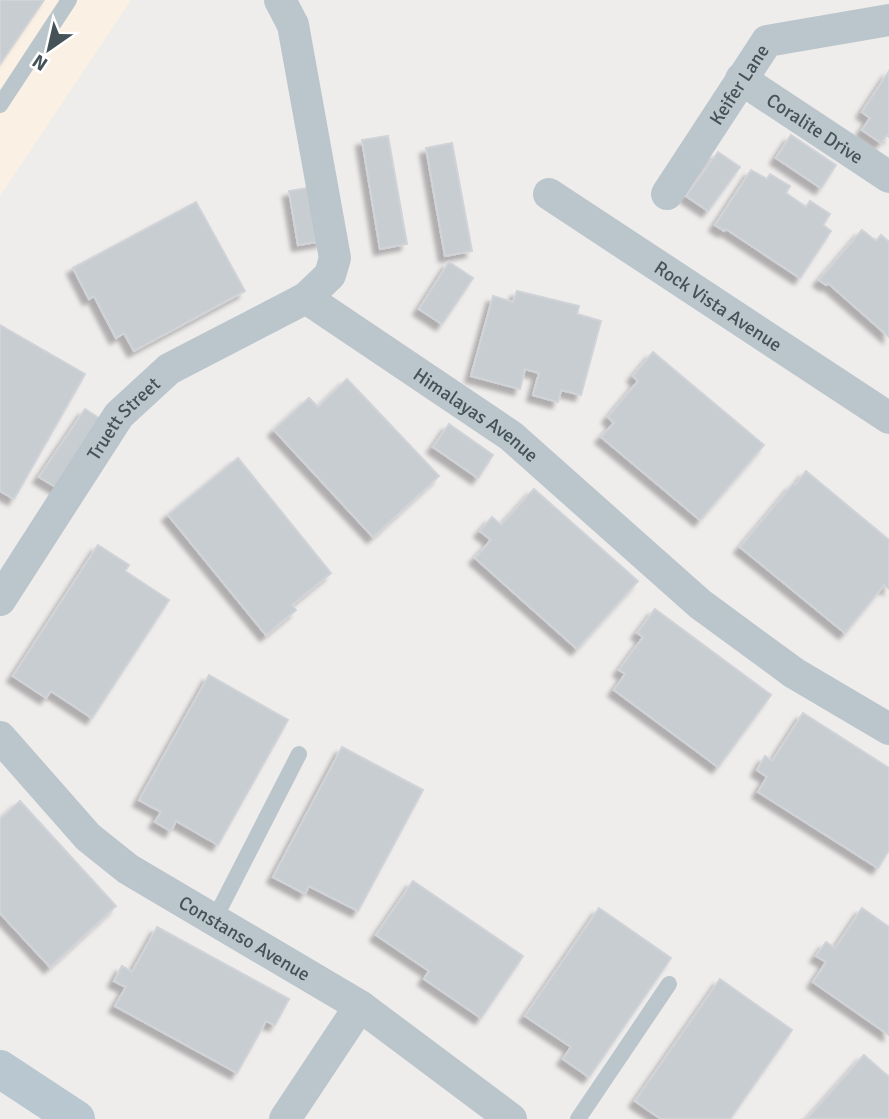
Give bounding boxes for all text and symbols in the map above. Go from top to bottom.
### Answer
north arrow [14,14,84,84]
street label: Keifer Lane [704,40,775,130]
text: N [28,49,52,76]
street label: Coralite Drive [762,88,868,170]
street label: Rock Vista Avenue [650,256,786,357]
street label: Himalayas Avenue [408,363,543,468]
street label: Truett Street [82,372,166,465]
street label: Constanso Avenue [174,891,314,987]

